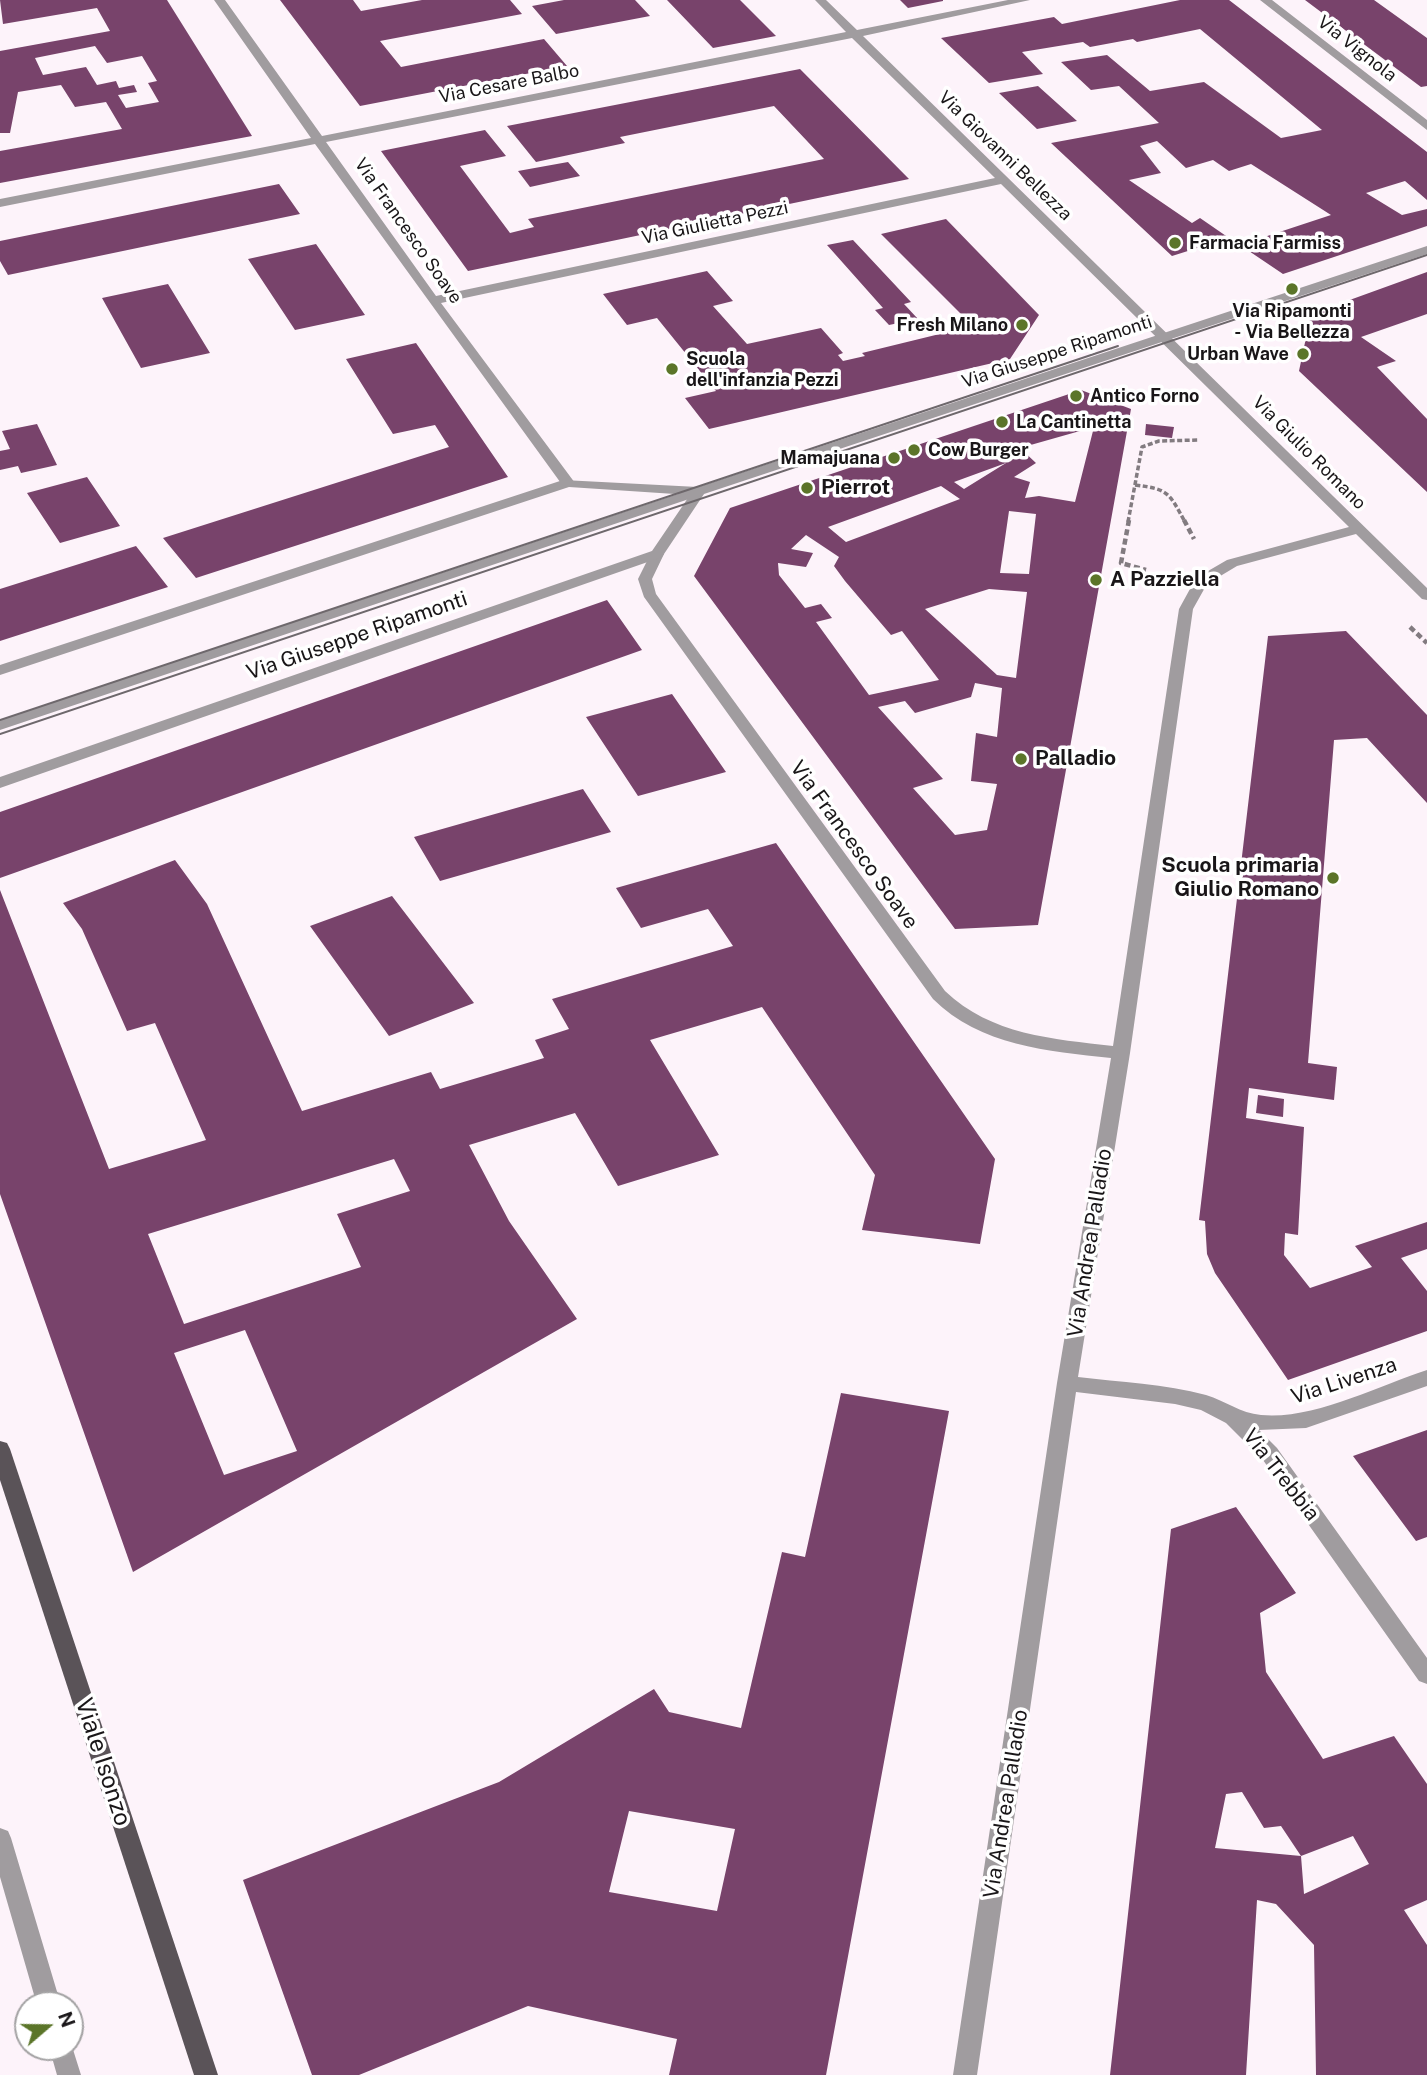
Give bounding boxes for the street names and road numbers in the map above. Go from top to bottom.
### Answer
street label: Via Vignola [1313,11,1401,87]
street label: Via Cesare Balbo [437,60,581,108]
street label: Via Giovanni Bellezza [934,87,1076,225]
street label: Via Francesco Soave [350,154,466,308]
street label: Via Giulietta Pezzi [640,197,790,249]
street label: Via Giuseppe Ripamonti [959,311,1155,393]
street label: Via Giulio Romano [1248,392,1370,514]
street label: Via Giuseppe Ripamonti [243,586,471,686]
street label: Via Francesco Soave [785,756,923,934]
street label: Via Andrea Palladio [1063,1147,1117,1339]
street label: Via Livenza [1288,1352,1400,1410]
street label: Via Trebbia [1237,1424,1325,1526]
street label: Viale Isonzo [69,1694,137,1830]
street label: Via Andrea Palladio [979,1708,1033,1900]

